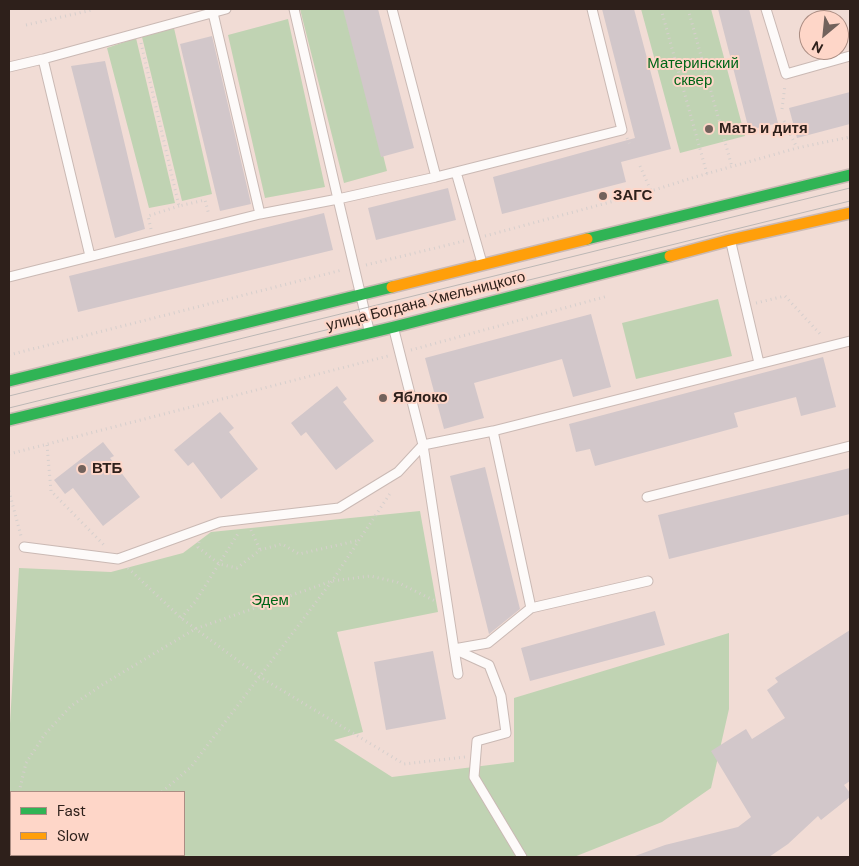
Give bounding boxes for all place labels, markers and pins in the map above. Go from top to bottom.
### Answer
place label: Мать и дитя [719,120,808,138]
marker: Мать и дитя [703,123,715,135]
place label: ЗАГС [613,187,652,205]
marker: ЗАГС [597,190,609,202]
place label: Яблоко [393,389,448,407]
marker: Яблоко [377,392,389,404]
place label: ВТБ [92,460,122,478]
marker: ВТБ [76,463,88,475]

